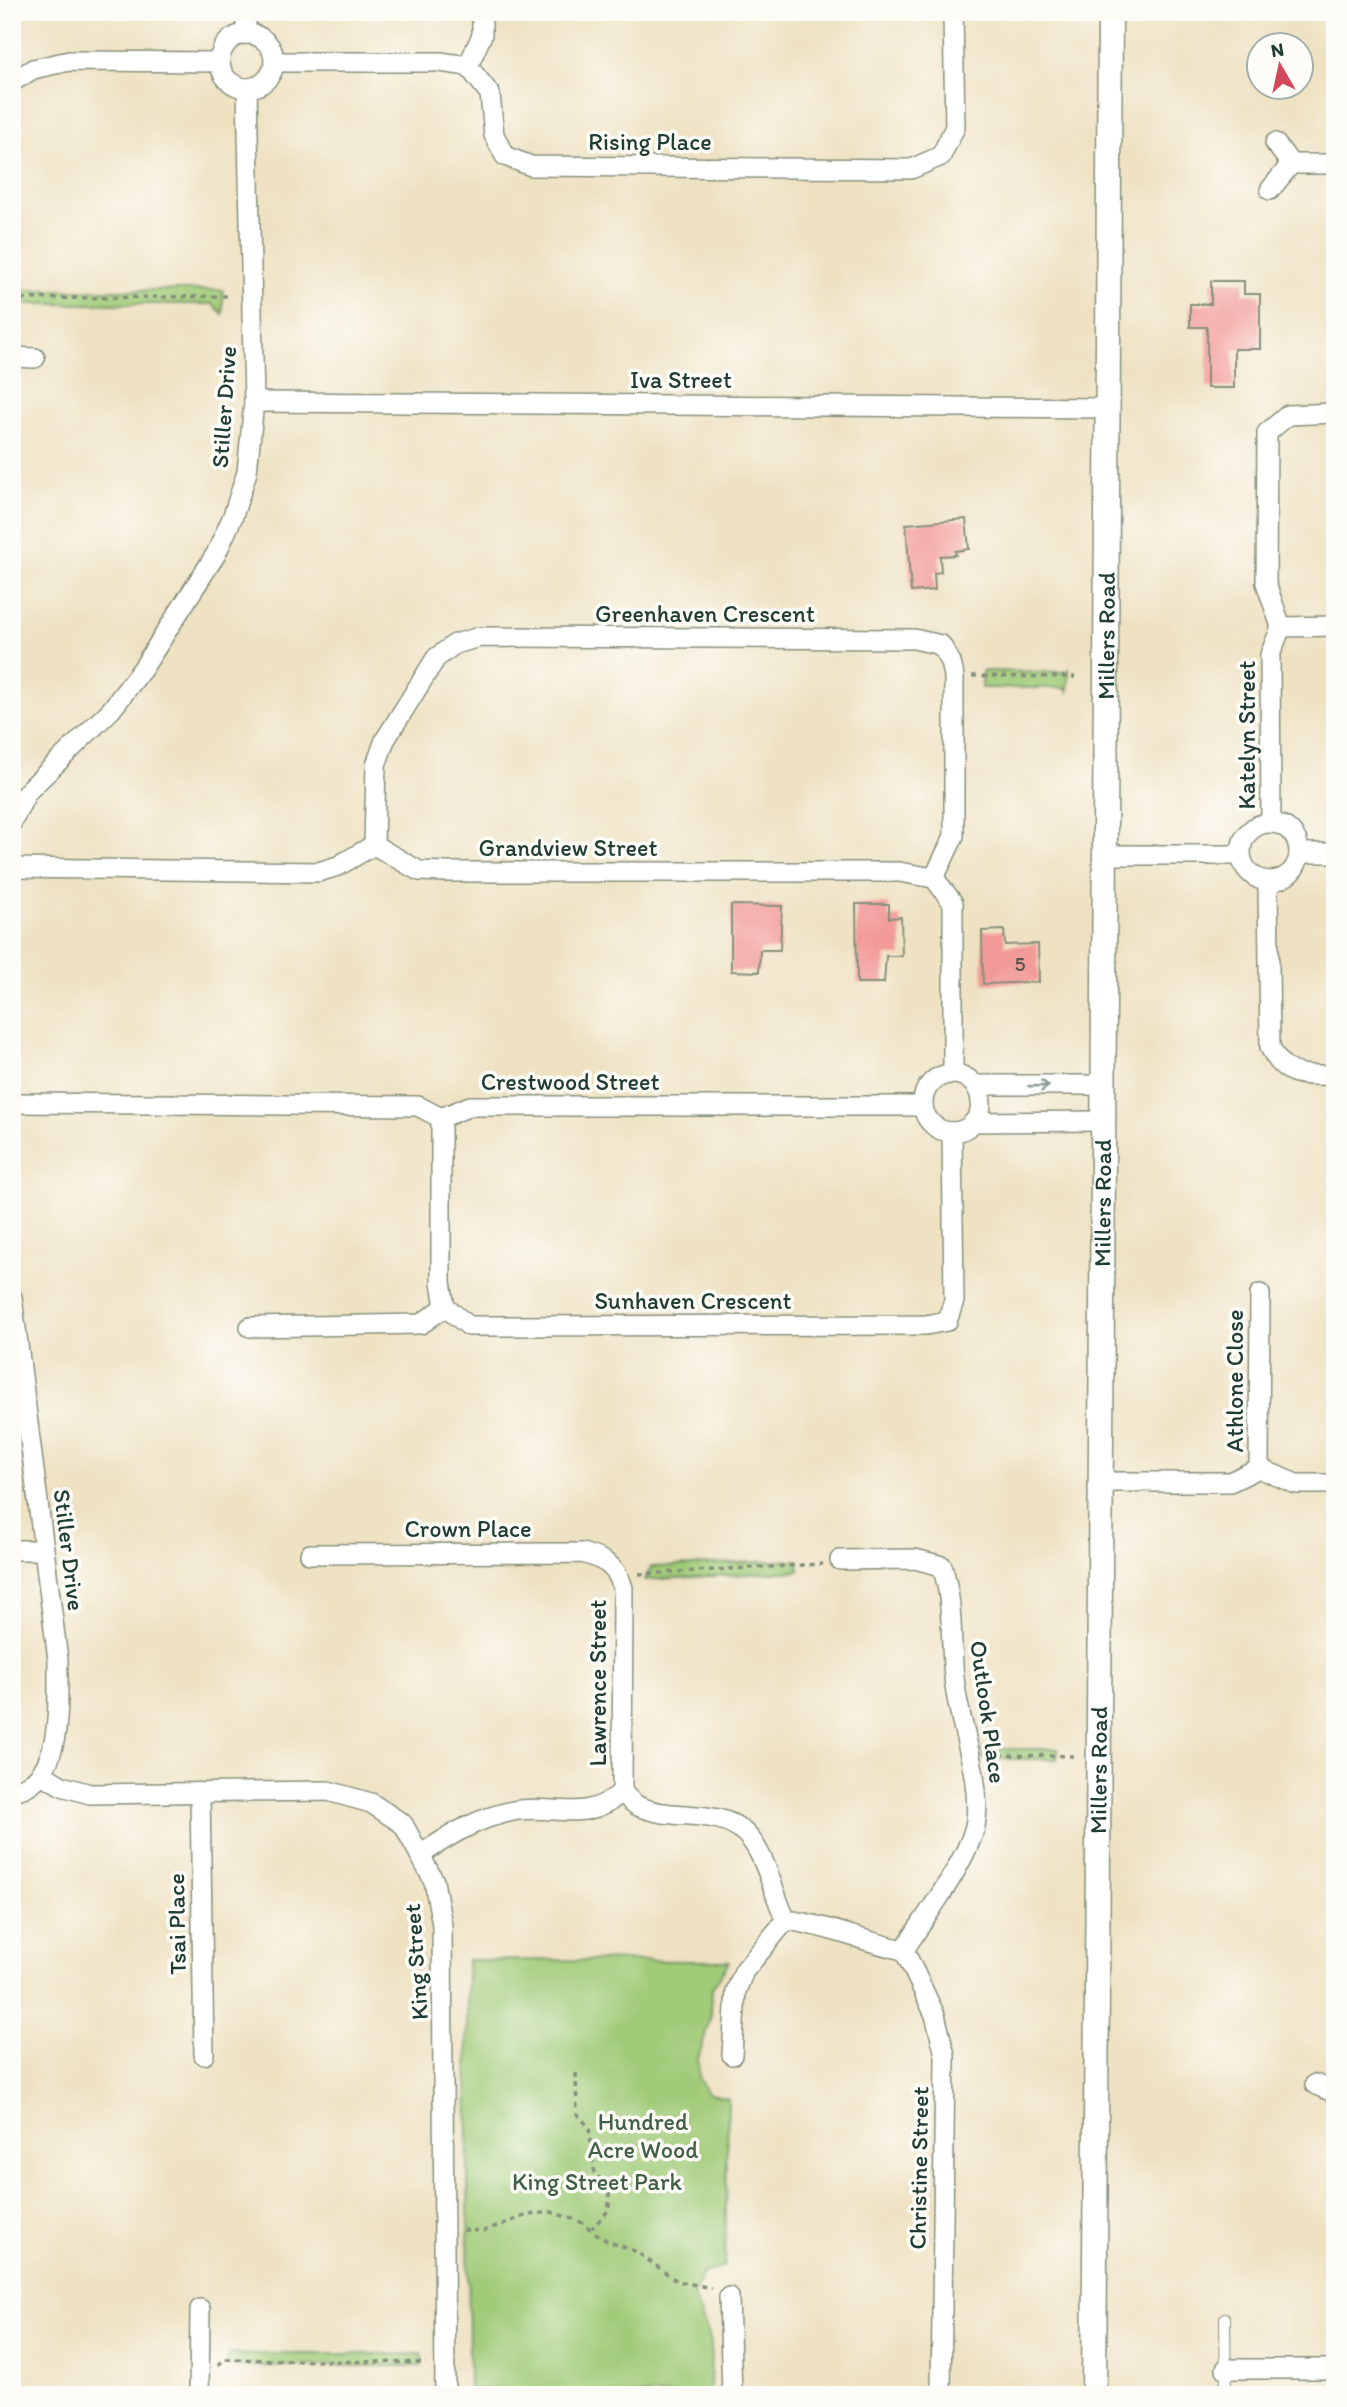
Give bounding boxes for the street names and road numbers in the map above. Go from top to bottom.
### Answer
street label: Rising Place [588,127,712,156]
street label: Stiller Drive [205,345,242,469]
street label: Iva Street [630,365,732,394]
street label: Millers Road [1091,572,1121,700]
street label: Greenhaven Crescent [595,599,815,628]
street label: Katelyn Street [1232,660,1261,810]
street label: Grandview Street [479,833,657,862]
street label: Crestwood Street [481,1067,659,1096]
street label: Millers Road [1087,1139,1117,1267]
street label: Sunhaven Crescent [594,1286,792,1315]
street label: Athlone Close [1220,1310,1249,1452]
street label: Stiller Drive [48,1488,91,1612]
street label: Crown Place [404,1514,532,1543]
street label: Lawrence Street [583,1599,612,1767]
street label: Outlook Place [964,1639,1013,1785]
street label: Millers Road [1083,1706,1113,1834]
street label: Tsai Place [161,1873,192,1975]
street label: King Street [397,1903,434,2021]
street label: Christine Street [903,2086,934,2250]

